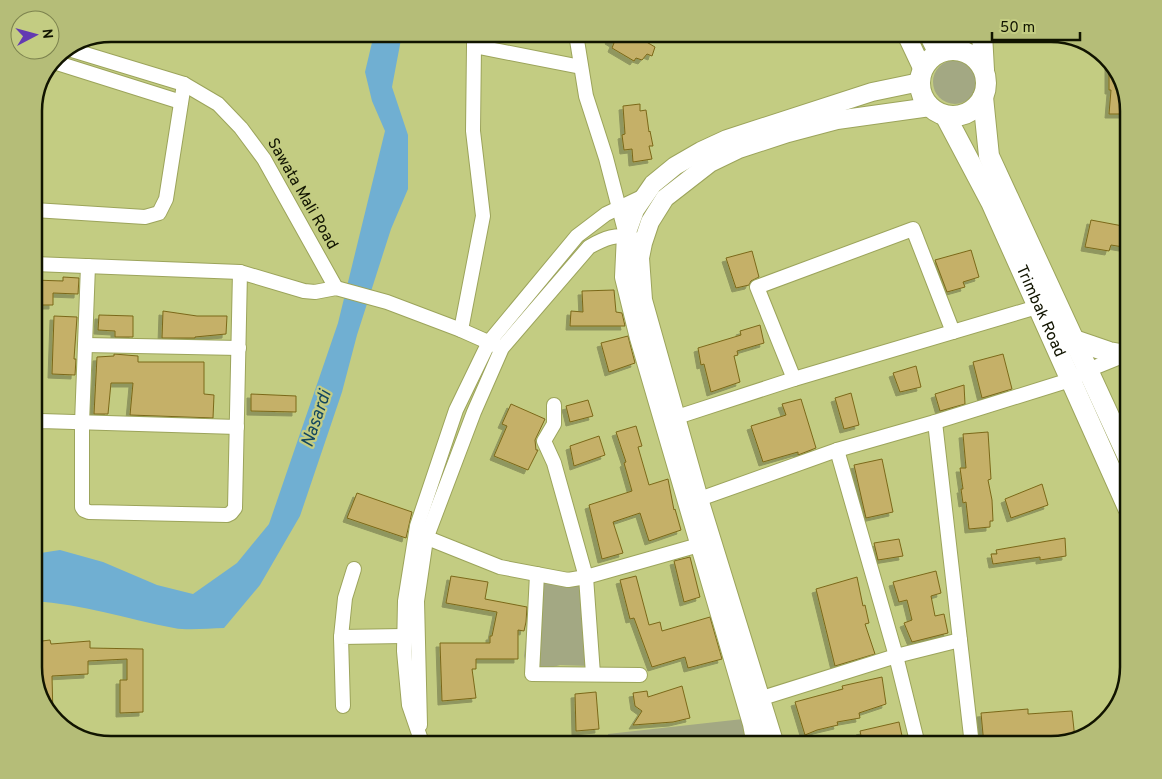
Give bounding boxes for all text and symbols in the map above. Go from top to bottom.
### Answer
north arrow [10,10,60,60]
scale bar [992,10,1080,42]
text: 50 m [1000,19,1035,38]
text: N [37,28,55,40]
street label: Sawata Mali Road [262,135,342,253]
street label: Trimbak Road [1011,262,1069,360]
water label: Nasardi [297,386,338,451]

